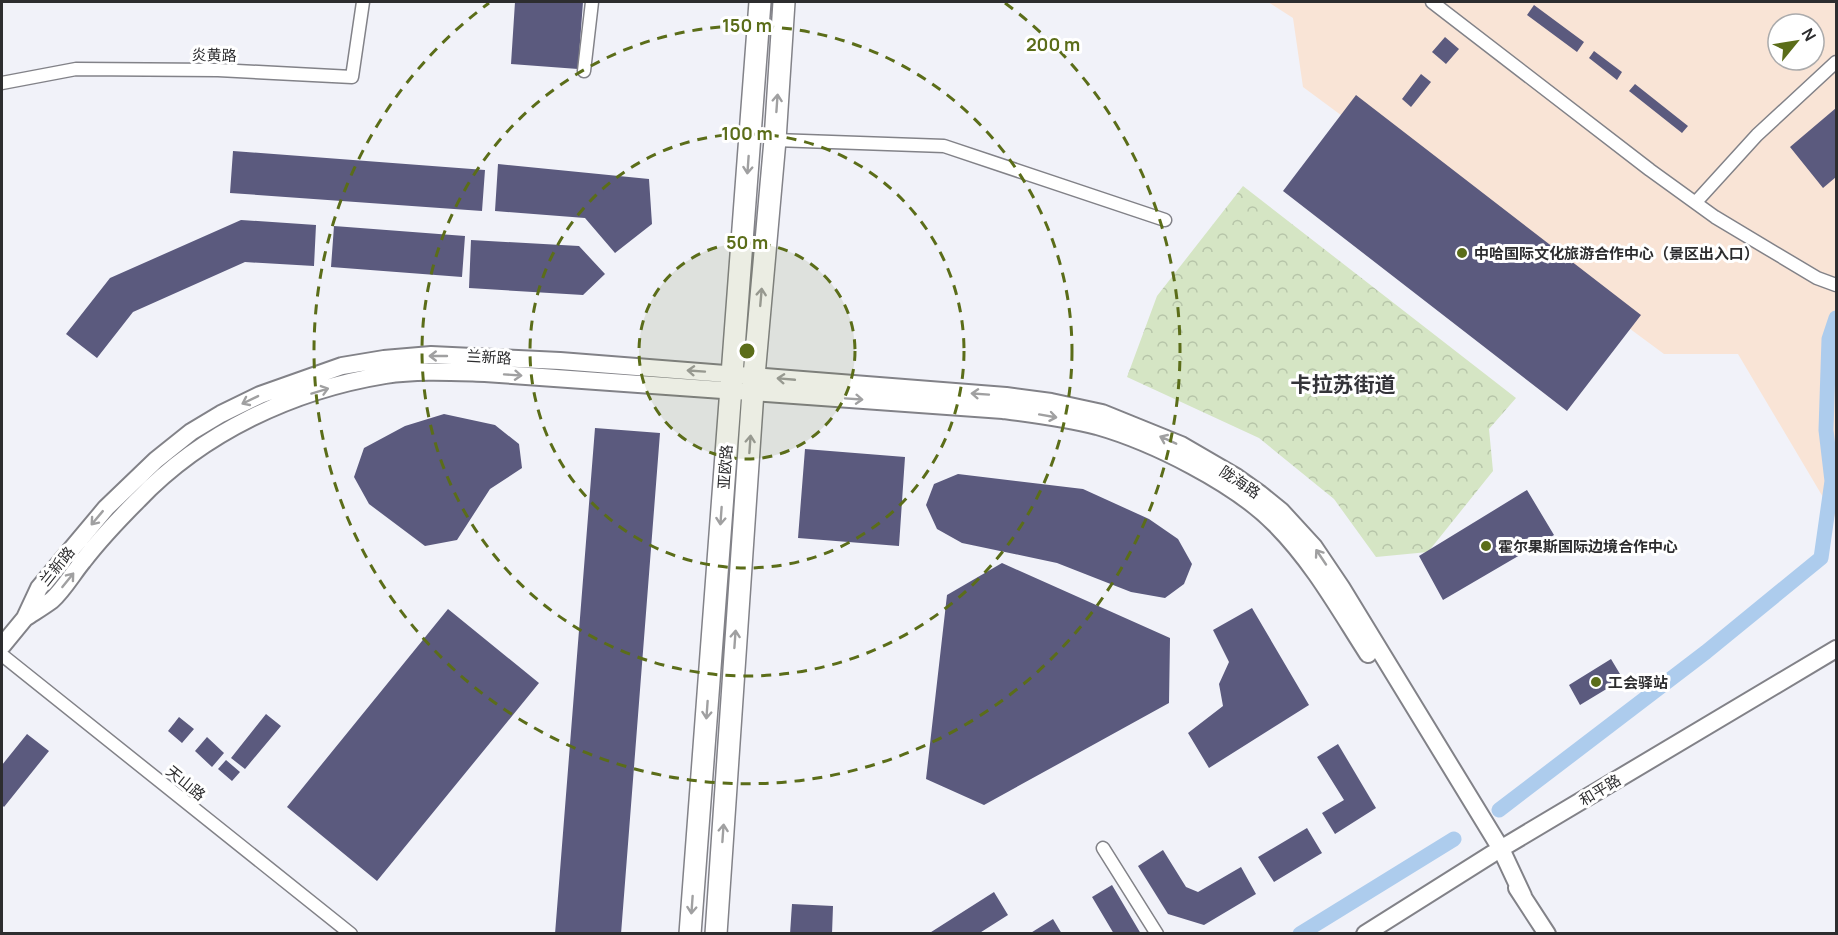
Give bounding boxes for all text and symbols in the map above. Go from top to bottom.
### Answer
north arrow [1766,12,1826,72]
text: 150 m [722,13,772,37]
text: N [1797,24,1821,45]
text: 200 m [1026,32,1080,56]
street label: 炎黄路 [191,44,237,66]
one-way arrow [772,93,783,113]
text: 100 m [721,121,773,145]
one-way arrow [742,154,753,174]
text: 50 m [726,230,768,254]
place label: 中哈国际文化旅游合作中心（景区出入口） [1474,243,1759,264]
marker: 中哈国际文化旅游合作中心（景区出入口） [1455,246,1469,260]
one-way arrow [756,288,767,308]
centre of rings [737,341,757,361]
street label: 兰新路 [466,345,512,369]
one-way arrow [429,350,449,361]
one-way arrow [686,365,706,376]
one-way arrow [502,369,522,380]
district label: 卡拉苏街道 [1291,370,1396,398]
one-way arrow [776,373,796,384]
one-way arrow [310,385,329,396]
one-way arrow [971,388,991,399]
one-way arrow [241,394,259,406]
one-way arrow [843,394,863,405]
one-way arrow [1038,411,1057,422]
one-way arrow [1160,434,1178,445]
one-way arrow [745,435,756,455]
street label: 亚欧路 [713,444,737,490]
street label: 陇海路 [1215,461,1265,503]
one-way arrow [716,505,727,525]
one-way arrow [90,510,104,525]
place label: 霍尔果斯国际边境合作中心 [1498,536,1678,557]
marker: 霍尔果斯国际边境合作中心 [1479,539,1493,553]
street label: 兰新路 [35,542,79,590]
one-way arrow [1315,550,1327,566]
one-way arrow [61,573,75,588]
one-way arrow [730,629,741,649]
place label: 工会驿站 [1608,672,1668,693]
marker: 工会驿站 [1589,675,1603,689]
one-way arrow [701,700,712,720]
street label: 天山路 [162,761,210,805]
street label: 和平路 [1575,769,1625,811]
one-way arrow [717,824,728,844]
one-way arrow [686,894,697,914]

